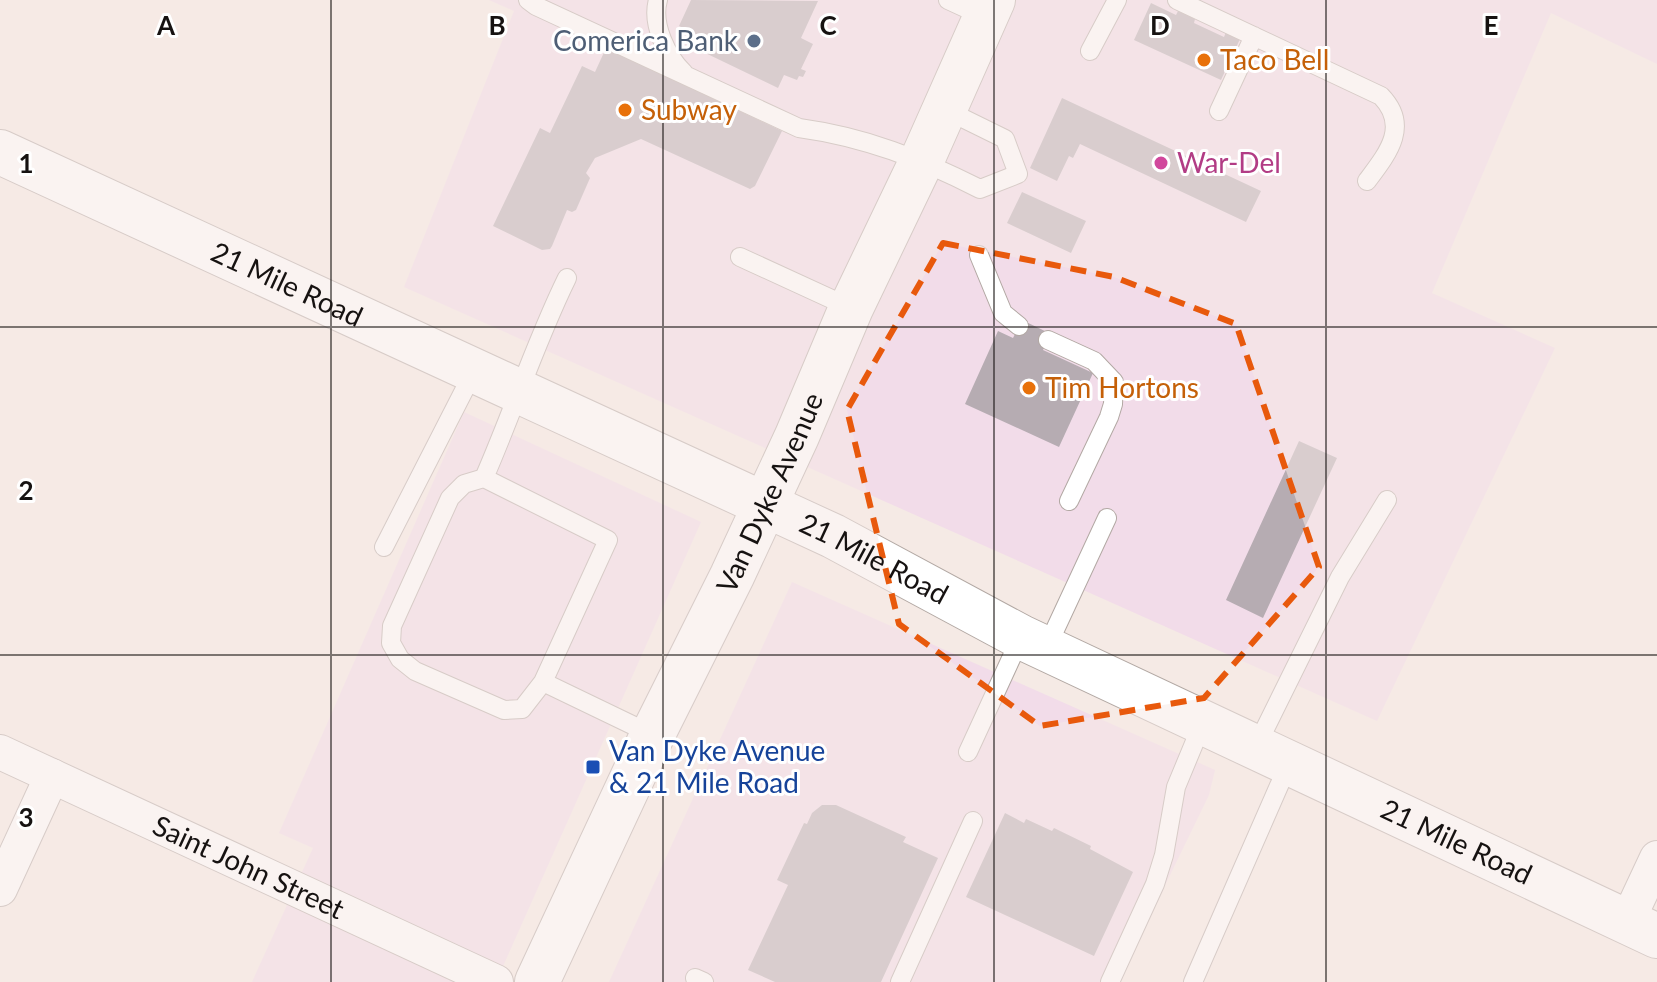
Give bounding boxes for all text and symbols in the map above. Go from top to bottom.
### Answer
text: A [156,9,176,41]
text: B [488,9,506,41]
text: C [819,9,837,41]
text: D [1150,9,1170,41]
text: E [1484,9,1498,41]
place label: Comerica Bank [553,23,739,57]
marker: Comerica Bank [745,32,763,50]
place label: Taco Bell [1220,42,1329,76]
marker: Taco Bell [1195,51,1213,69]
place label: Subway [641,92,737,126]
marker: Subway [616,101,634,119]
place label: War-Del [1177,145,1281,179]
text: 1 [18,147,34,179]
marker: War-Del [1152,154,1170,172]
street label: 21 Mile Road [206,234,368,333]
place label: Tim Hortons [1045,370,1199,404]
marker: Tim Hortons [1020,379,1038,397]
street label: Van Dyke Avenue [708,387,829,598]
text: 2 [18,474,34,506]
street label: 21 Mile Road [795,505,954,611]
place label: Van Dyke Avenue & 21 Mile Road [609,733,825,799]
marker: Van Dyke Avenue & 21 Mile Road [584,758,602,776]
street label: 21 Mile Road [1376,791,1538,891]
text: 3 [18,801,34,833]
street label: Saint John Street [148,807,350,925]

